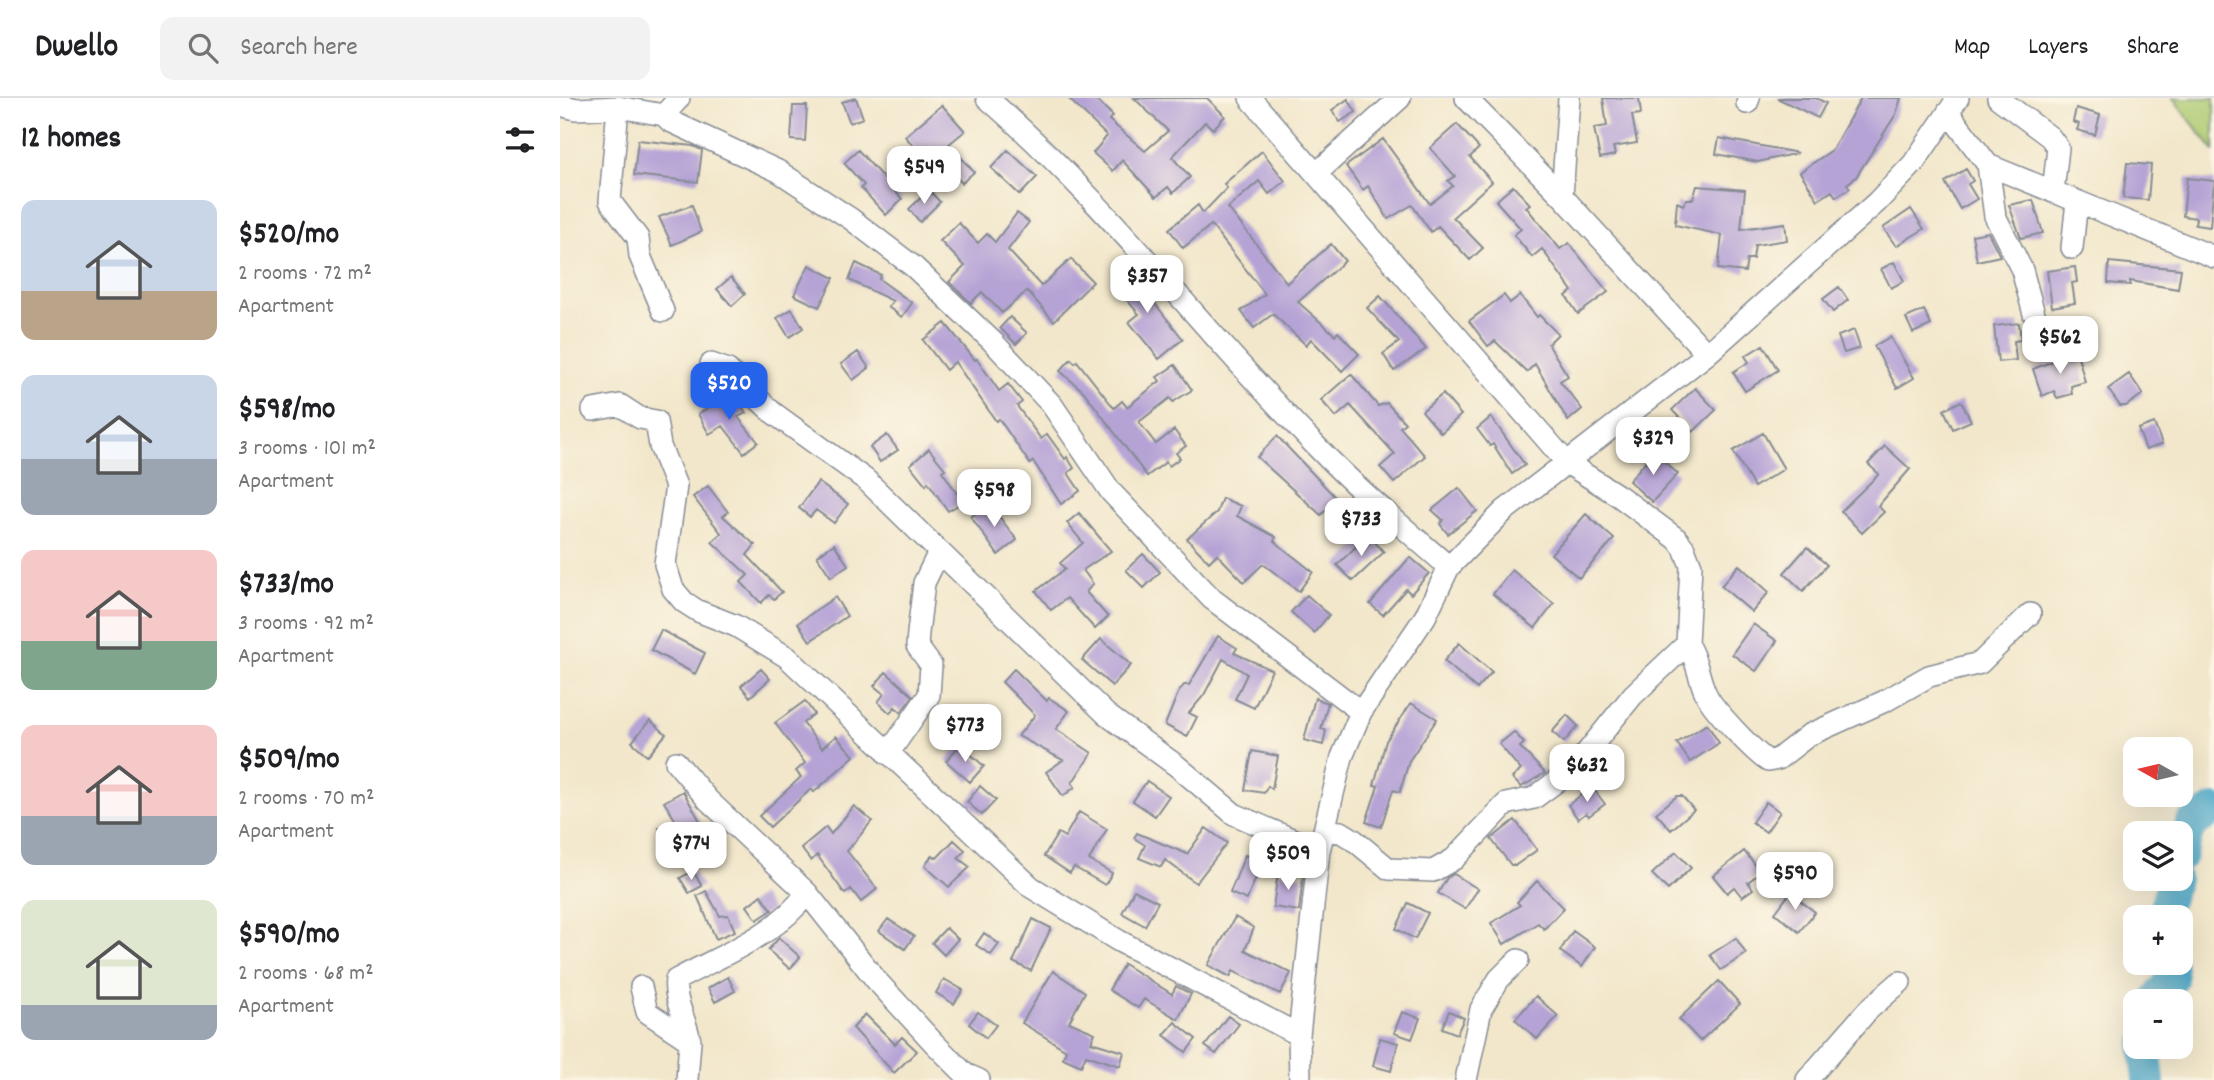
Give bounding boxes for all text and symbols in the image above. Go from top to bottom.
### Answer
search box [160,17,650,80]
text: Dwello [35,25,118,72]
icon: search [184,29,222,67]
text: Search here [240,30,358,67]
text: Map [1954,31,1990,65]
text: Layers [2028,31,2089,65]
text: Share [2127,31,2179,65]
text: 12 homes [21,119,121,162]
icon: filters [501,121,539,159]
pin: $549 [883,146,965,206]
text: $549 [903,152,945,185]
text: $520/mo [238,215,339,258]
icon: home [77,228,161,312]
pin: $357 [1106,256,1188,315]
text: 2 rooms · 72 m² [238,258,372,291]
text: $357 [1126,261,1168,294]
text: Apartment [238,291,334,324]
pin: $562 [2019,316,2101,376]
text: $562 [2038,322,2082,355]
pin: $520 [688,362,770,422]
text: $520 [707,368,751,401]
text: $598/mo [238,390,335,433]
icon: home [77,403,161,487]
pin: $329 [1612,418,1694,477]
text: $329 [1632,423,1674,456]
text: 3 rooms · 101 m² [238,433,376,466]
text: Apartment [238,466,334,499]
pin: $598 [953,470,1035,529]
text: $598 [973,475,1015,508]
pin: $733 [1320,498,1402,558]
text: $733 [1341,504,1381,537]
text: $733/mo [238,565,334,608]
icon: home [77,578,161,662]
text: 3 rooms · 92 m² [238,608,374,641]
text: Apartment [238,641,334,674]
pin: $773 [924,704,1006,764]
text: $773 [945,710,985,743]
north arrow [2123,737,2193,807]
map controls [2123,737,2193,1059]
text: $509/mo [238,740,340,783]
pin: $632 [1546,744,1628,804]
text: $632 [1565,750,1609,783]
icon: home [77,753,161,837]
text: 2 rooms · 70 m² [238,783,374,816]
text: Apartment [238,816,334,849]
button: layers [2123,821,2193,891]
pin: $774 [650,822,732,882]
text: $774 [672,828,710,861]
pin: $509 [1247,832,1329,892]
text: $509 [1265,838,1311,871]
pin: $590 [1754,852,1836,912]
text: $590 [1772,858,1818,891]
button: + [2123,905,2193,975]
text: $590/mo [238,915,340,958]
icon: home [77,928,161,1012]
text: 2 rooms · 68 m² [238,958,374,991]
button: − [2123,989,2193,1059]
text: Apartment [238,991,334,1024]

